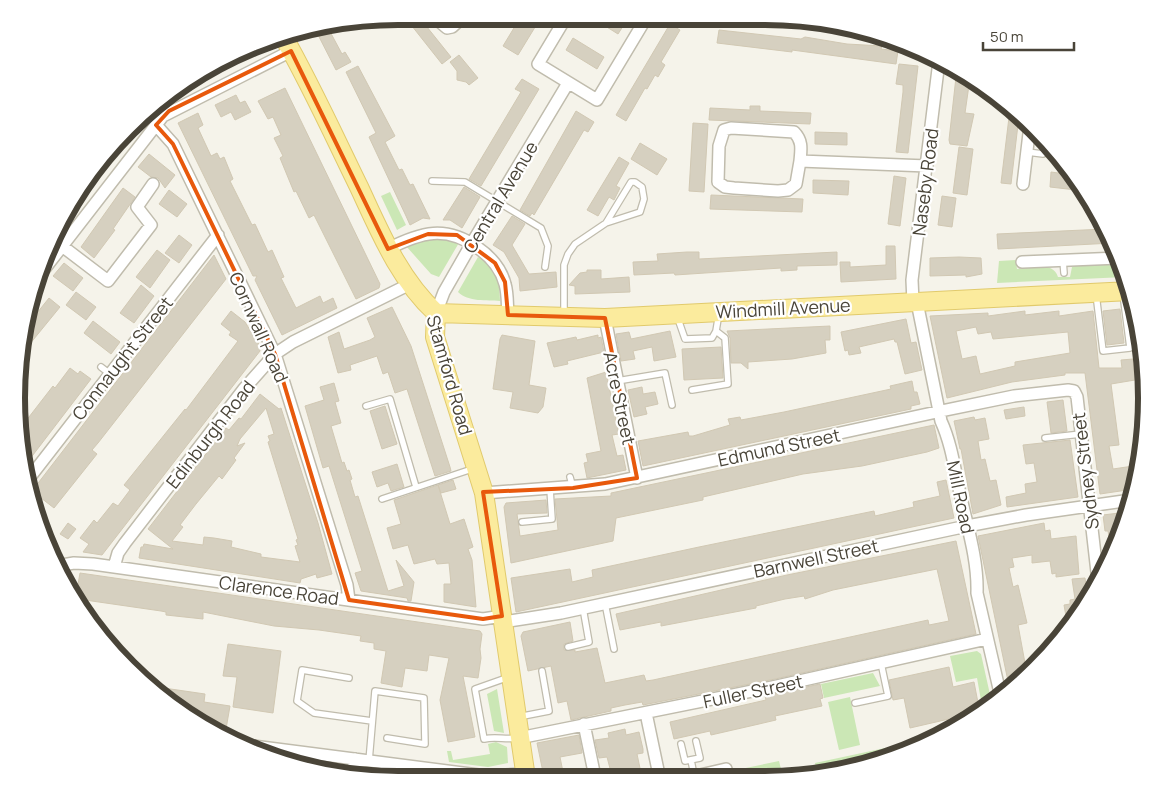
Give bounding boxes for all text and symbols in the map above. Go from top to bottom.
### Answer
scale bar [983,20,1074,52]
text: 50 m [990,26,1024,47]
street label: Naseby Road [906,127,944,237]
street label: Central Avenue [457,137,543,257]
street label: Cornwall Road [224,268,294,386]
street label: Connaught Street [66,291,178,425]
street label: Windmill Avenue [715,292,851,324]
street label: Stamford Road [421,312,479,438]
street label: Acre Street [598,349,642,447]
street label: Edinburgh Road [160,375,260,493]
street label: Sydney Street [1066,411,1104,531]
street label: Edmund Street [716,422,842,472]
street label: Mill Road [942,458,980,536]
street label: Barnwell Street [751,533,881,583]
street label: Clarence Road [218,570,340,610]
street label: Fuller Street [701,669,805,713]

